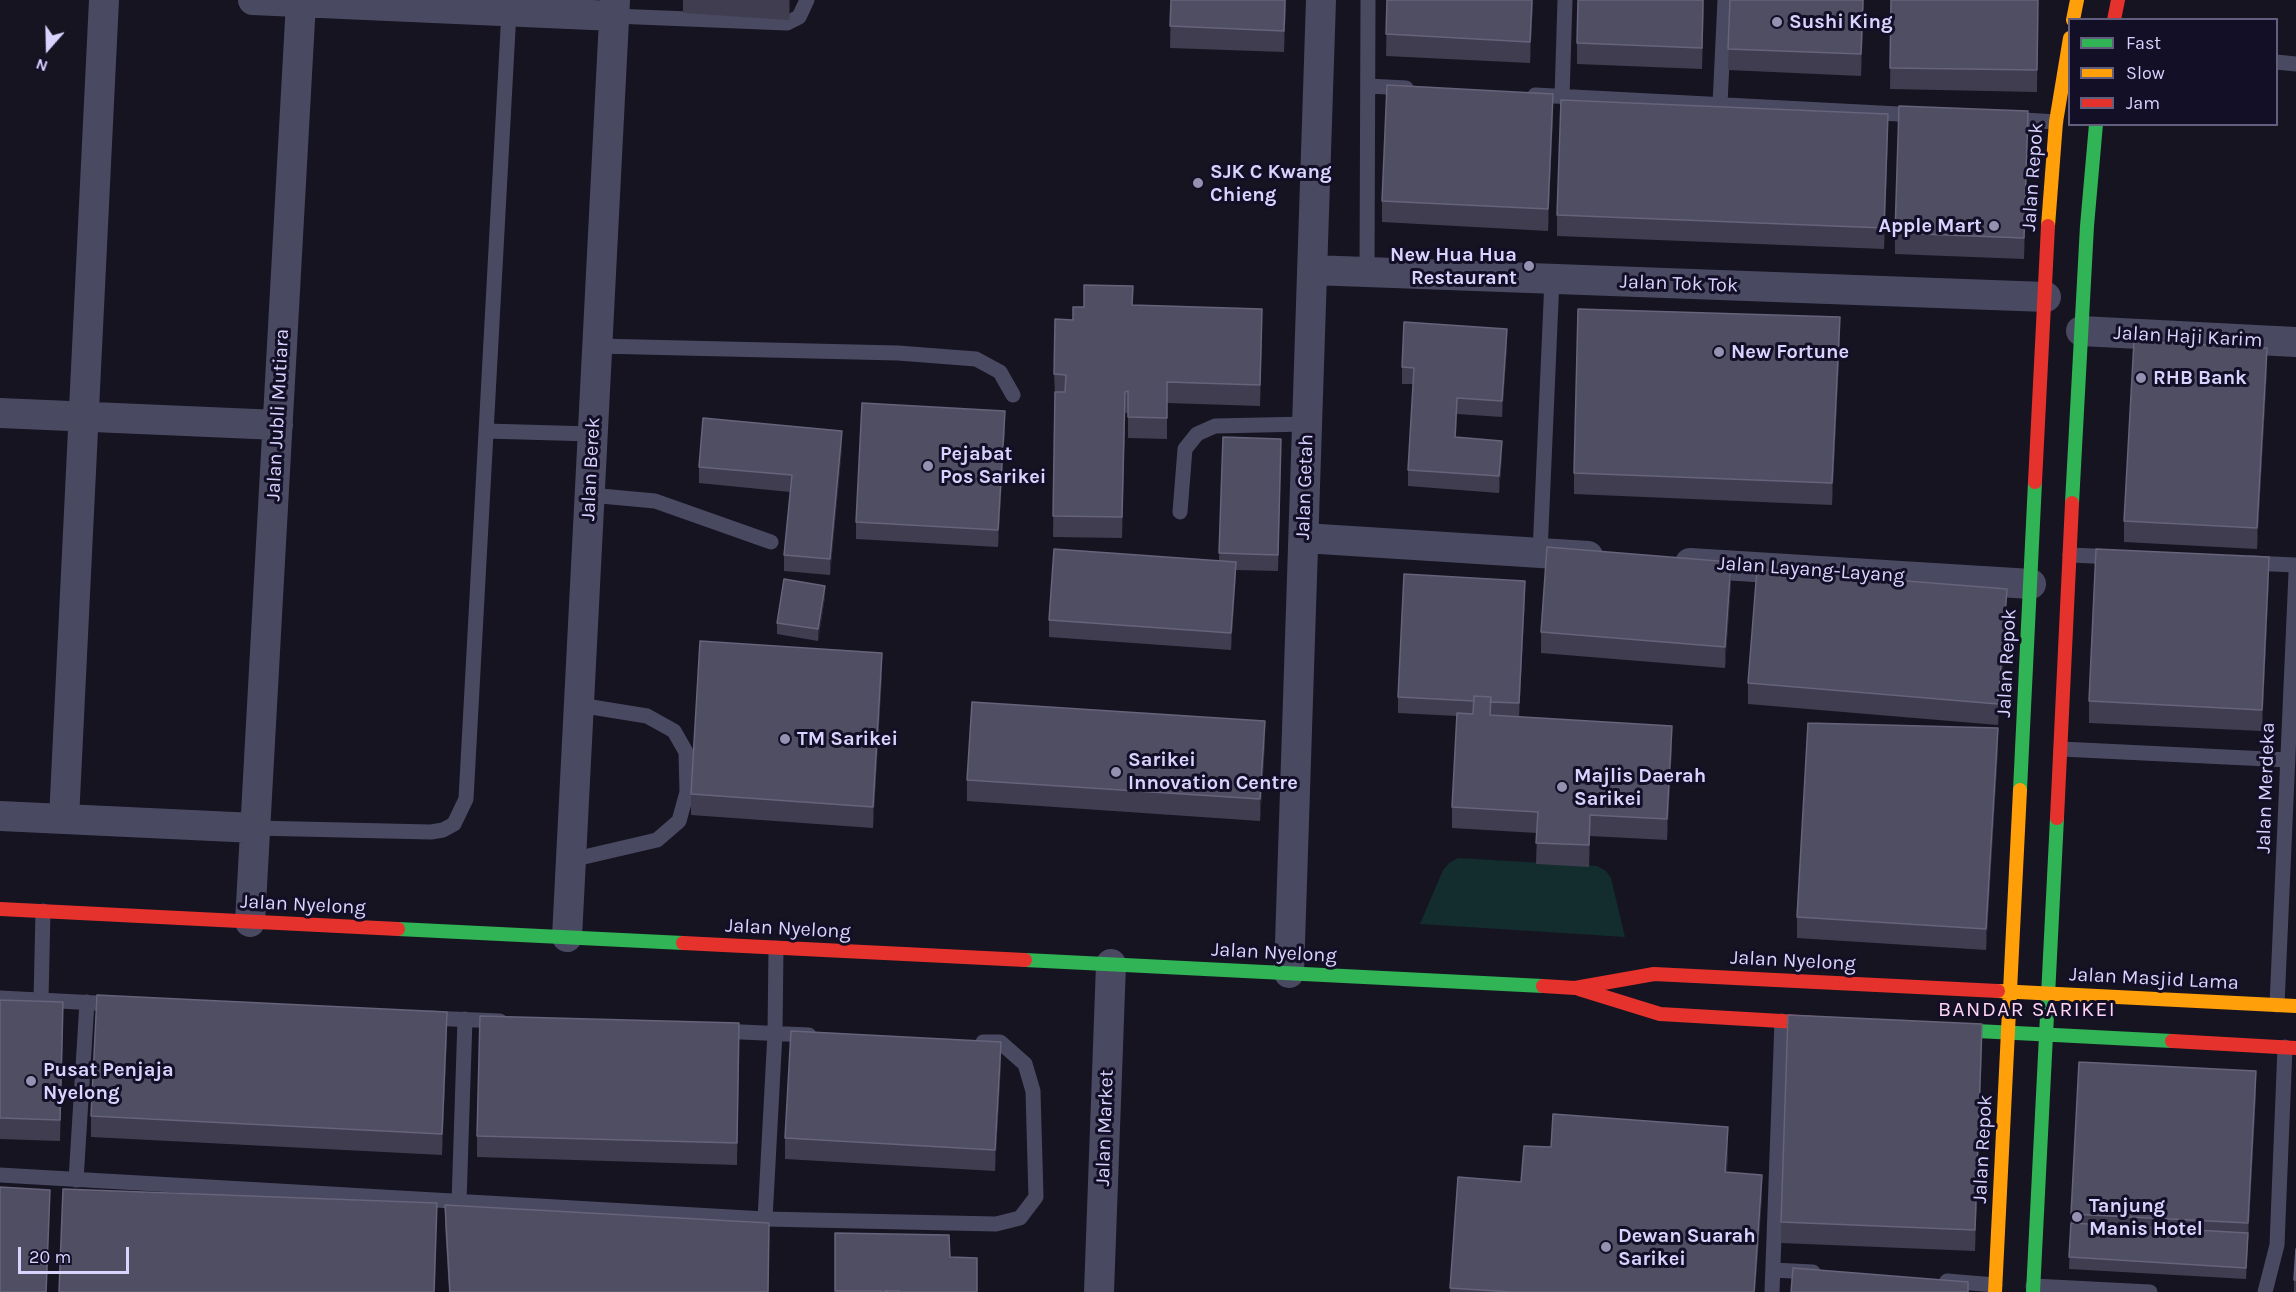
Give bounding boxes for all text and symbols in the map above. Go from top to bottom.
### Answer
place label: Sushi King [1789,10,1893,34]
marker: Sushi King [1770,15,1784,29]
north arrow [18,18,78,78]
legend [2068,18,2278,126]
text: Fast [2126,32,2161,54]
text: N [33,54,50,76]
text: Slow [2126,62,2165,84]
text: Jam [2126,92,2160,114]
street label: Jalan Repok [2017,122,2049,232]
place label: SJK C Kwang Chieng [1210,160,1332,207]
marker: SJK C Kwang Chieng [1191,176,1205,190]
place label: Apple Mart [1878,214,1982,238]
marker: Apple Mart [1987,219,2001,233]
place label: New Hua Hua Restaurant [1390,243,1517,290]
marker: New Hua Hua Restaurant [1522,259,1536,273]
street label: Jalan Tok Tok [1619,270,1739,298]
street label: Jalan Haji Karim [2113,321,2263,353]
street label: Jalan Jubli Mutiara [261,328,295,502]
place label: New Fortune [1731,340,1849,364]
marker: New Fortune [1712,345,1726,359]
place label: RHB Bank [2153,366,2247,390]
marker: RHB Bank [2134,371,2148,385]
street label: Jalan Berek [576,416,606,522]
street label: Jalan Getah [1291,433,1319,541]
place label: Pejabat Pos Sarikei [940,442,1046,489]
marker: Pejabat Pos Sarikei [921,459,935,473]
street label: Jalan Layang-Layang [1717,551,1905,589]
street label: Jalan Repok [1992,608,2022,718]
street label: Jalan Merdeka [2252,722,2280,854]
place label: TM Sarikei [797,727,898,751]
marker: TM Sarikei [778,732,792,746]
place label: Sarikei Innovation Centre [1128,748,1298,795]
place label: Majlis Daerah Sarikei [1574,764,1706,811]
marker: Sarikei Innovation Centre [1109,765,1123,779]
marker: Majlis Daerah Sarikei [1555,780,1569,794]
street label: Jalan Nyelong [240,890,366,920]
street label: Jalan Nyelong [725,914,851,944]
street label: Jalan Nyelong [1211,938,1337,968]
street label: Jalan Nyelong [1730,946,1856,976]
street label: Jalan Masjid Lama [2069,963,2239,995]
district label: BANDAR SARIKEI [1938,997,2116,1023]
place label: Pusat Penjaja Nyelong [43,1058,174,1105]
street label: Jalan Market [1091,1069,1119,1187]
marker: Pusat Penjaja Nyelong [24,1074,38,1088]
street label: Jalan Repok [1968,1094,1998,1204]
place label: Tanjung Manis Hotel [2089,1194,2203,1241]
marker: Tanjung Manis Hotel [2070,1210,2084,1224]
place label: Dewan Suarah Sarikei [1618,1224,1756,1271]
scale bar [21,1235,132,1273]
marker: Dewan Suarah Sarikei [1599,1240,1613,1254]
text: 20 m [29,1246,71,1268]

